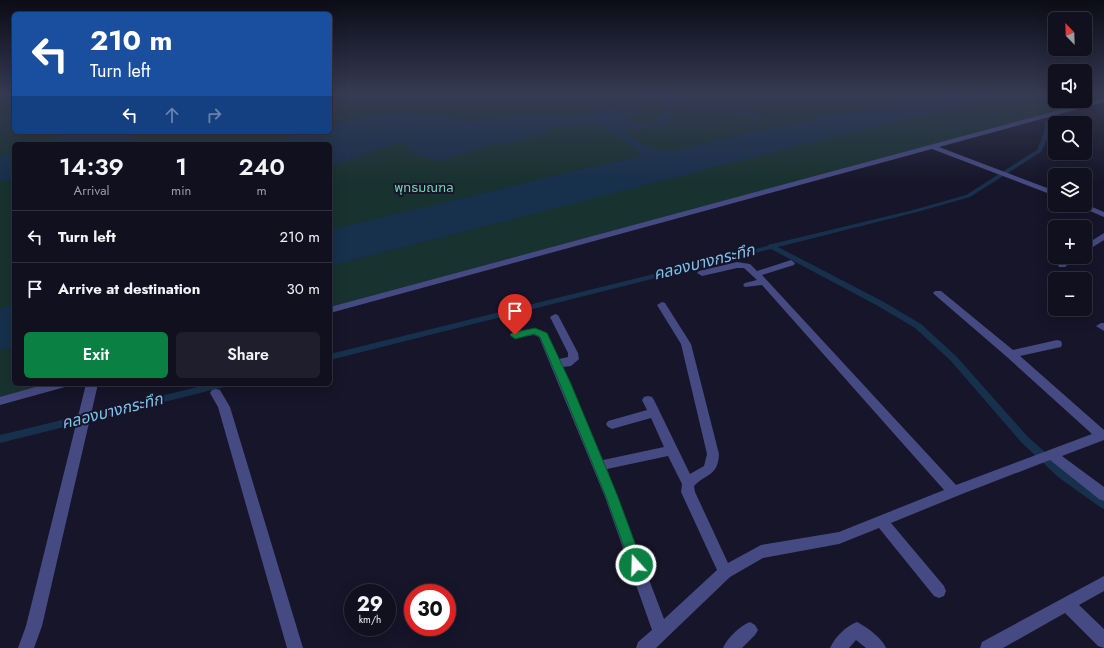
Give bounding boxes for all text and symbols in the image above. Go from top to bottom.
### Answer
north arrow [1048,12,1092,56]
map controls [1048,12,1092,316]
text: 210 m [90,20,173,61]
icon: left [24,28,76,80]
text: Turn left [90,58,150,84]
button: sound [1048,64,1092,108]
icon: left [119,104,141,126]
icon: ahead [161,104,183,126]
icon: right [203,104,225,126]
button: search [1048,116,1092,160]
text: 14:39 [59,149,124,184]
text: 1 [175,149,187,184]
text: 240 [238,149,285,184]
button: layers [1048,168,1092,212]
park label: พุทธมณฑล [394,178,454,197]
text: Arrival [74,181,109,200]
text: min [171,181,191,200]
text: m [257,181,267,200]
button: + [1048,220,1092,264]
icon: left [24,226,46,248]
text: Turn left [58,226,116,248]
text: 210 m [280,226,320,248]
water label: คลองบางกระทึก [651,238,758,286]
button: − [1048,272,1092,316]
icon: arrive [24,278,46,300]
text: Arrive at destination [58,278,200,300]
text: 30 m [287,278,320,300]
pin [498,294,532,335]
icon: arrive [504,300,526,322]
button: Exit [24,332,168,378]
button: Share [176,332,320,378]
water label: คลองบางกระทึก [59,387,166,435]
position arrow [615,544,657,586]
speed limit sign: 30 [404,584,456,636]
text: 29 [357,590,383,619]
text: km/h [359,612,381,627]

